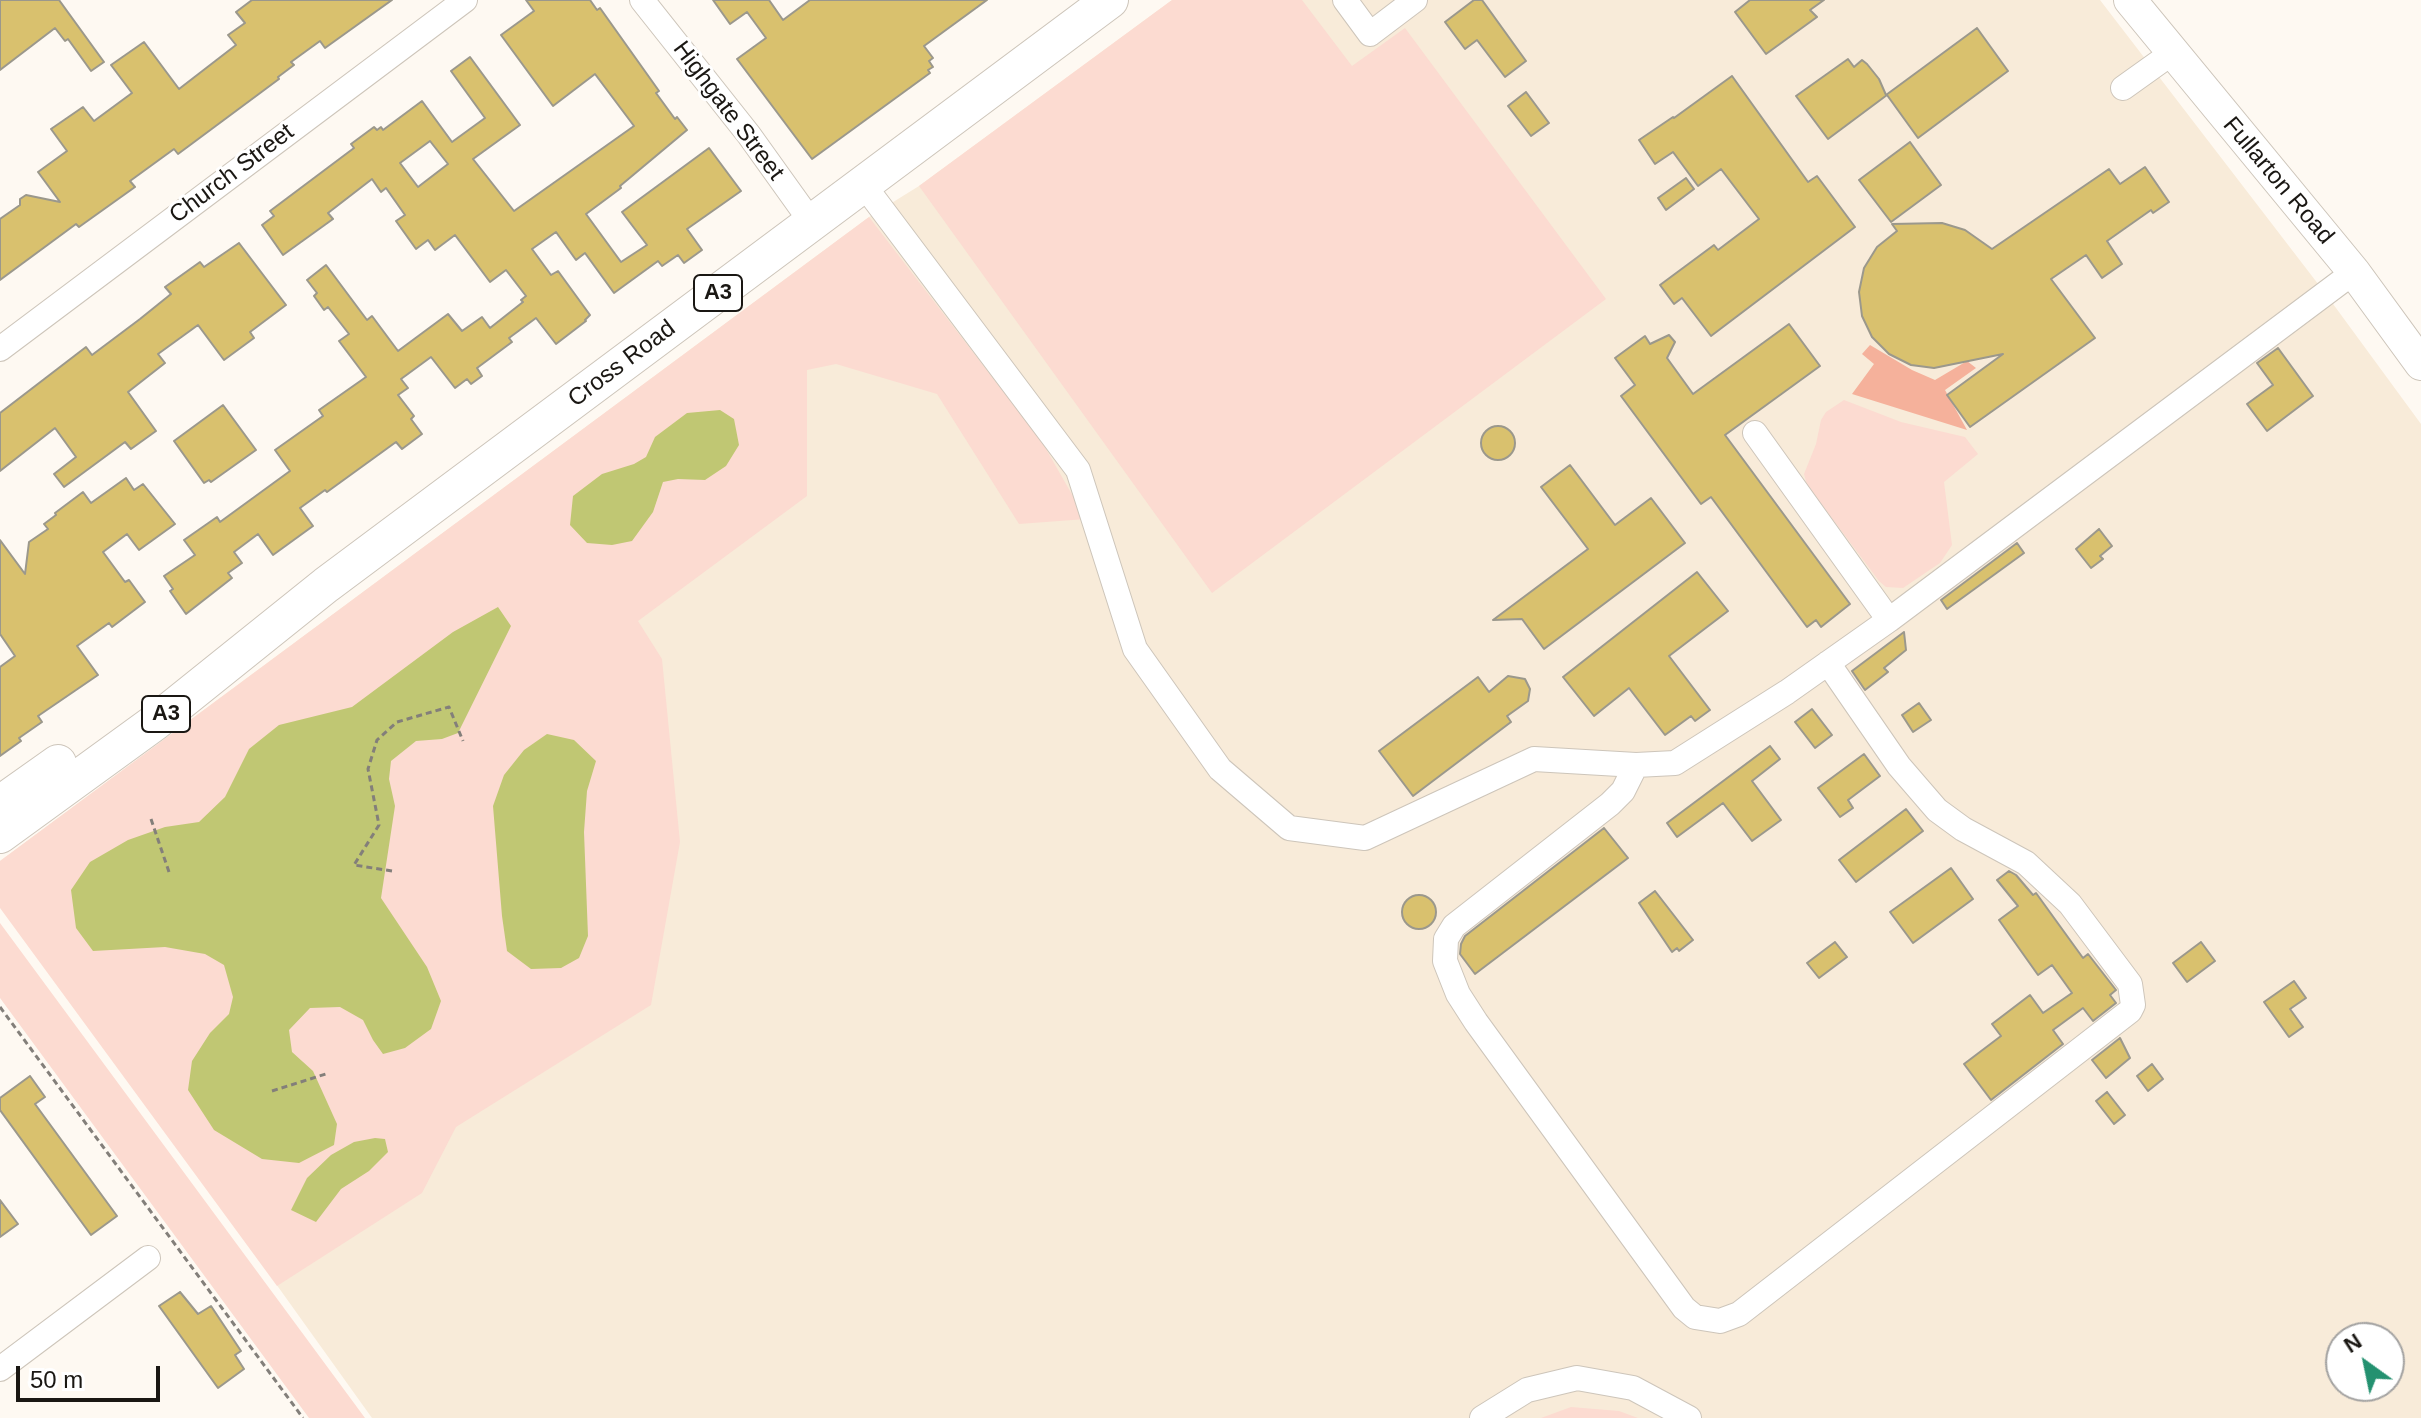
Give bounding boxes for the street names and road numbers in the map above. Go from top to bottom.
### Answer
street label: Highgate Street [666,36,790,186]
street label: Fullarton Road [2216,111,2340,251]
street label: Church Street [164,118,300,230]
road number: A3 [694,275,742,311]
street label: Cross Road [563,314,681,414]
road number: A3 [142,696,190,732]

